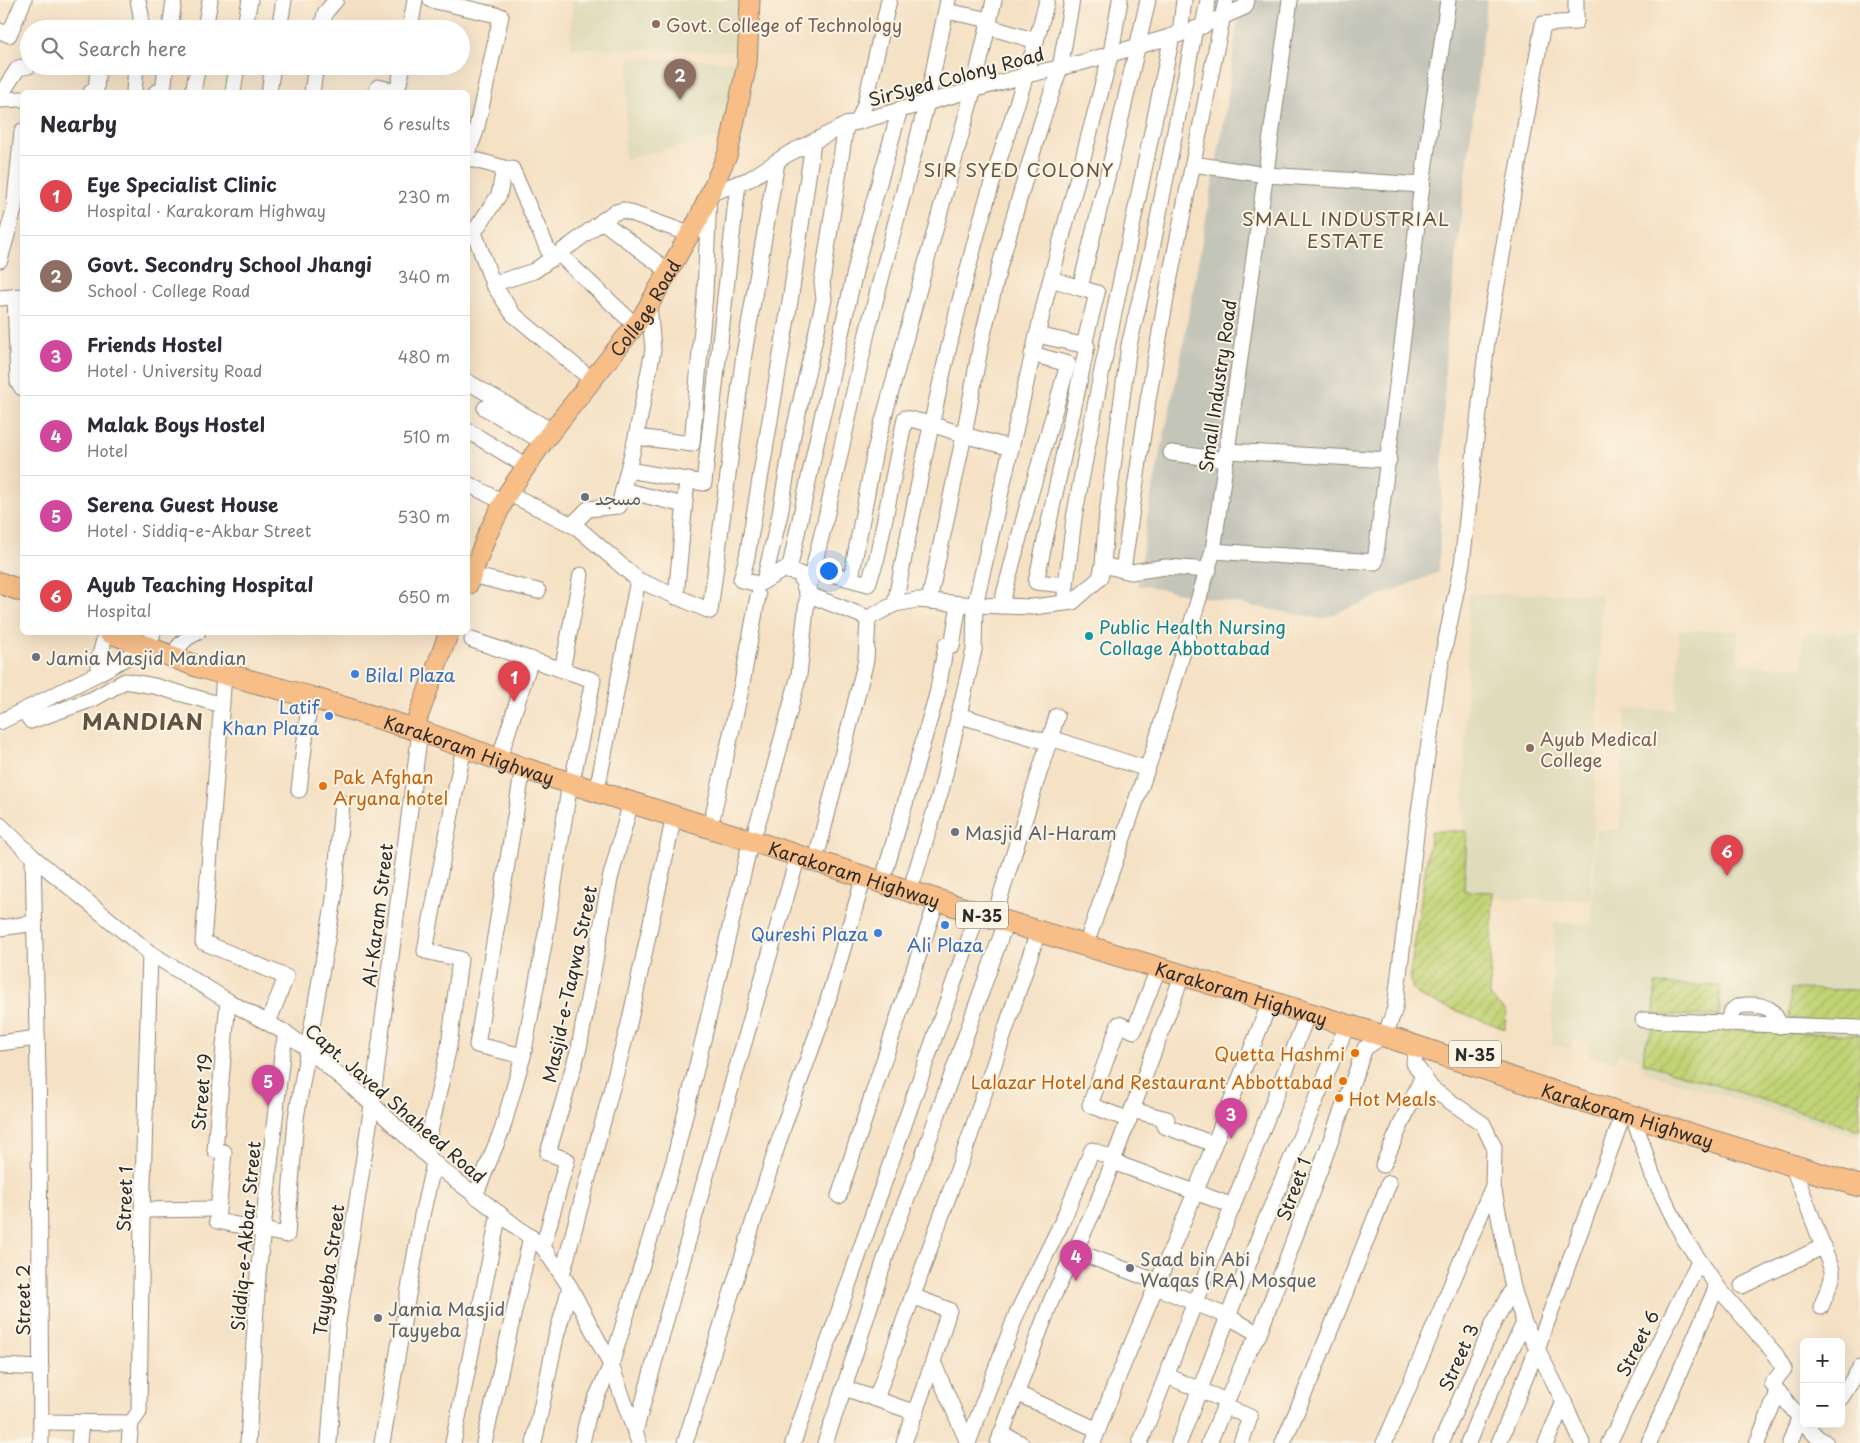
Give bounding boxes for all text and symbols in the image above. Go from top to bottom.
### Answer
place label: Govt. College of Technology [666,11,902,38]
marker: Govt. College of Technology [650,18,662,30]
search box [20,20,470,75]
icon: search [38,34,66,62]
text: Search here [78,34,187,62]
street label: SirSyed Colony Road [865,40,1047,112]
pin: 2 [664,59,696,100]
text: Nearby [40,107,117,139]
text: 6 results [383,111,450,135]
district label: SIR SYED COLONY [924,155,1114,183]
text: Eye Specialist Clinic [87,170,277,198]
text: 1 [52,184,60,208]
text: 230 m [398,184,450,208]
text: Hospital · Karakoram Highway [87,198,326,222]
district label: SMALL INDUSTRIAL ESTATE [1242,204,1450,254]
text: Govt. Secondry School Jhangi [87,250,372,278]
street label: College Road [603,254,686,362]
text: 2 [50,264,62,288]
text: 340 m [398,264,450,288]
text: School · College Road [87,278,250,302]
street label: Small Industry Road [1192,298,1242,474]
text: Friends Hostel [87,330,222,358]
text: 3 [51,344,61,368]
text: 480 m [398,344,450,368]
text: Hotel · University Road [87,358,262,382]
text: Malak Boys Hostel [87,410,265,438]
text: 4 [51,424,61,448]
text: 510 m [402,424,450,448]
text: Hotel [87,438,128,462]
place label: مسجد [595,484,641,511]
text: Serena Guest House [87,490,279,518]
marker: مسجد [579,491,591,503]
text: 5 [51,504,61,528]
text: 530 m [397,504,450,528]
text: Hotel · Siddiq-e-Akbar Street [87,518,311,542]
your location [816,558,842,584]
text: Ayub Teaching Hospital [87,570,313,598]
text: 6 [50,584,62,608]
text: 650 m [398,584,450,608]
text: Hospital [87,598,151,622]
place label: Public Health Nursing Collage Abbottabad [1099,613,1286,661]
marker: Public Health Nursing Collage Abbottabad [1083,630,1095,642]
place label: Jamia Masjid Mandian [46,644,246,671]
marker: Jamia Masjid Mandian [30,651,42,663]
place label: Bilal Plaza [365,661,456,688]
pin: 1 [498,661,530,702]
marker: Bilal Plaza [349,668,361,680]
place label: Latif Khan Plaza [222,693,321,741]
district label: MANDIAN [82,704,204,737]
street label: Karakoram Highway [381,707,558,791]
marker: Latif Khan Plaza [323,710,335,722]
place label: Ayub Medical College [1540,725,1658,773]
marker: Ayub Medical College [1524,742,1536,754]
place label: Pak Afghan Aryana hotel [333,763,448,811]
marker: Pak Afghan Aryana hotel [317,780,329,792]
place label: Masjid Al-Haram [965,819,1117,846]
marker: Masjid Al-Haram [949,826,961,838]
street label: Karakoram Highway [765,834,944,914]
pin: 6 [1711,835,1743,876]
street label: Al-Karam Street [355,842,399,988]
street label: Masjid-e-Taqwa Street [535,883,603,1085]
road number: N-35 [956,902,1008,928]
marker: Ali Plaza [939,919,951,931]
place label: Qureshi Plaza [751,920,869,947]
marker: Qureshi Plaza [872,927,884,939]
place label: Ali Plaza [907,931,984,958]
street label: Karakoram Highway [1152,954,1331,1032]
street label: Capt. Javed Shaheed Road [300,1017,492,1189]
place label: Quetta Hashmi [1214,1040,1345,1067]
road number: N-35 [1449,1040,1501,1068]
marker: Quetta Hashmi [1349,1047,1361,1059]
street label: Street 19 [184,1052,218,1132]
pin: 5 [252,1065,284,1106]
place label: Lalazar Hotel and Restaurant Abbottabad [971,1068,1333,1095]
marker: Lalazar Hotel and Restaurant Abbottabad [1337,1075,1349,1087]
street label: Karakoram Highway [1538,1075,1717,1154]
place label: Hot Meals [1349,1085,1437,1112]
marker: Hot Meals [1333,1092,1345,1104]
pin: 3 [1215,1098,1247,1139]
street label: Siddiq-e-Akbar Street [223,1140,267,1332]
street label: Street 1 [1269,1154,1317,1224]
street label: Street 1 [109,1166,139,1232]
street label: Tayyeba Street [305,1203,351,1337]
pin: 4 [1060,1240,1092,1281]
place label: Saad bin Abi Waqas (RA) Mosque [1140,1245,1317,1293]
marker: Saad bin Abi Waqas (RA) Mosque [1124,1262,1136,1274]
street label: Street 2 [9,1264,36,1336]
place label: Jamia Masjid Tayyeba [388,1295,505,1343]
street label: Street 6 [1609,1305,1665,1381]
marker: Jamia Masjid Tayyeba [372,1312,384,1324]
street label: Street 3 [1431,1319,1485,1395]
map controls [1800,1338,1845,1428]
button: + [1800,1338,1845,1383]
button: − [1800,1383,1845,1428]

